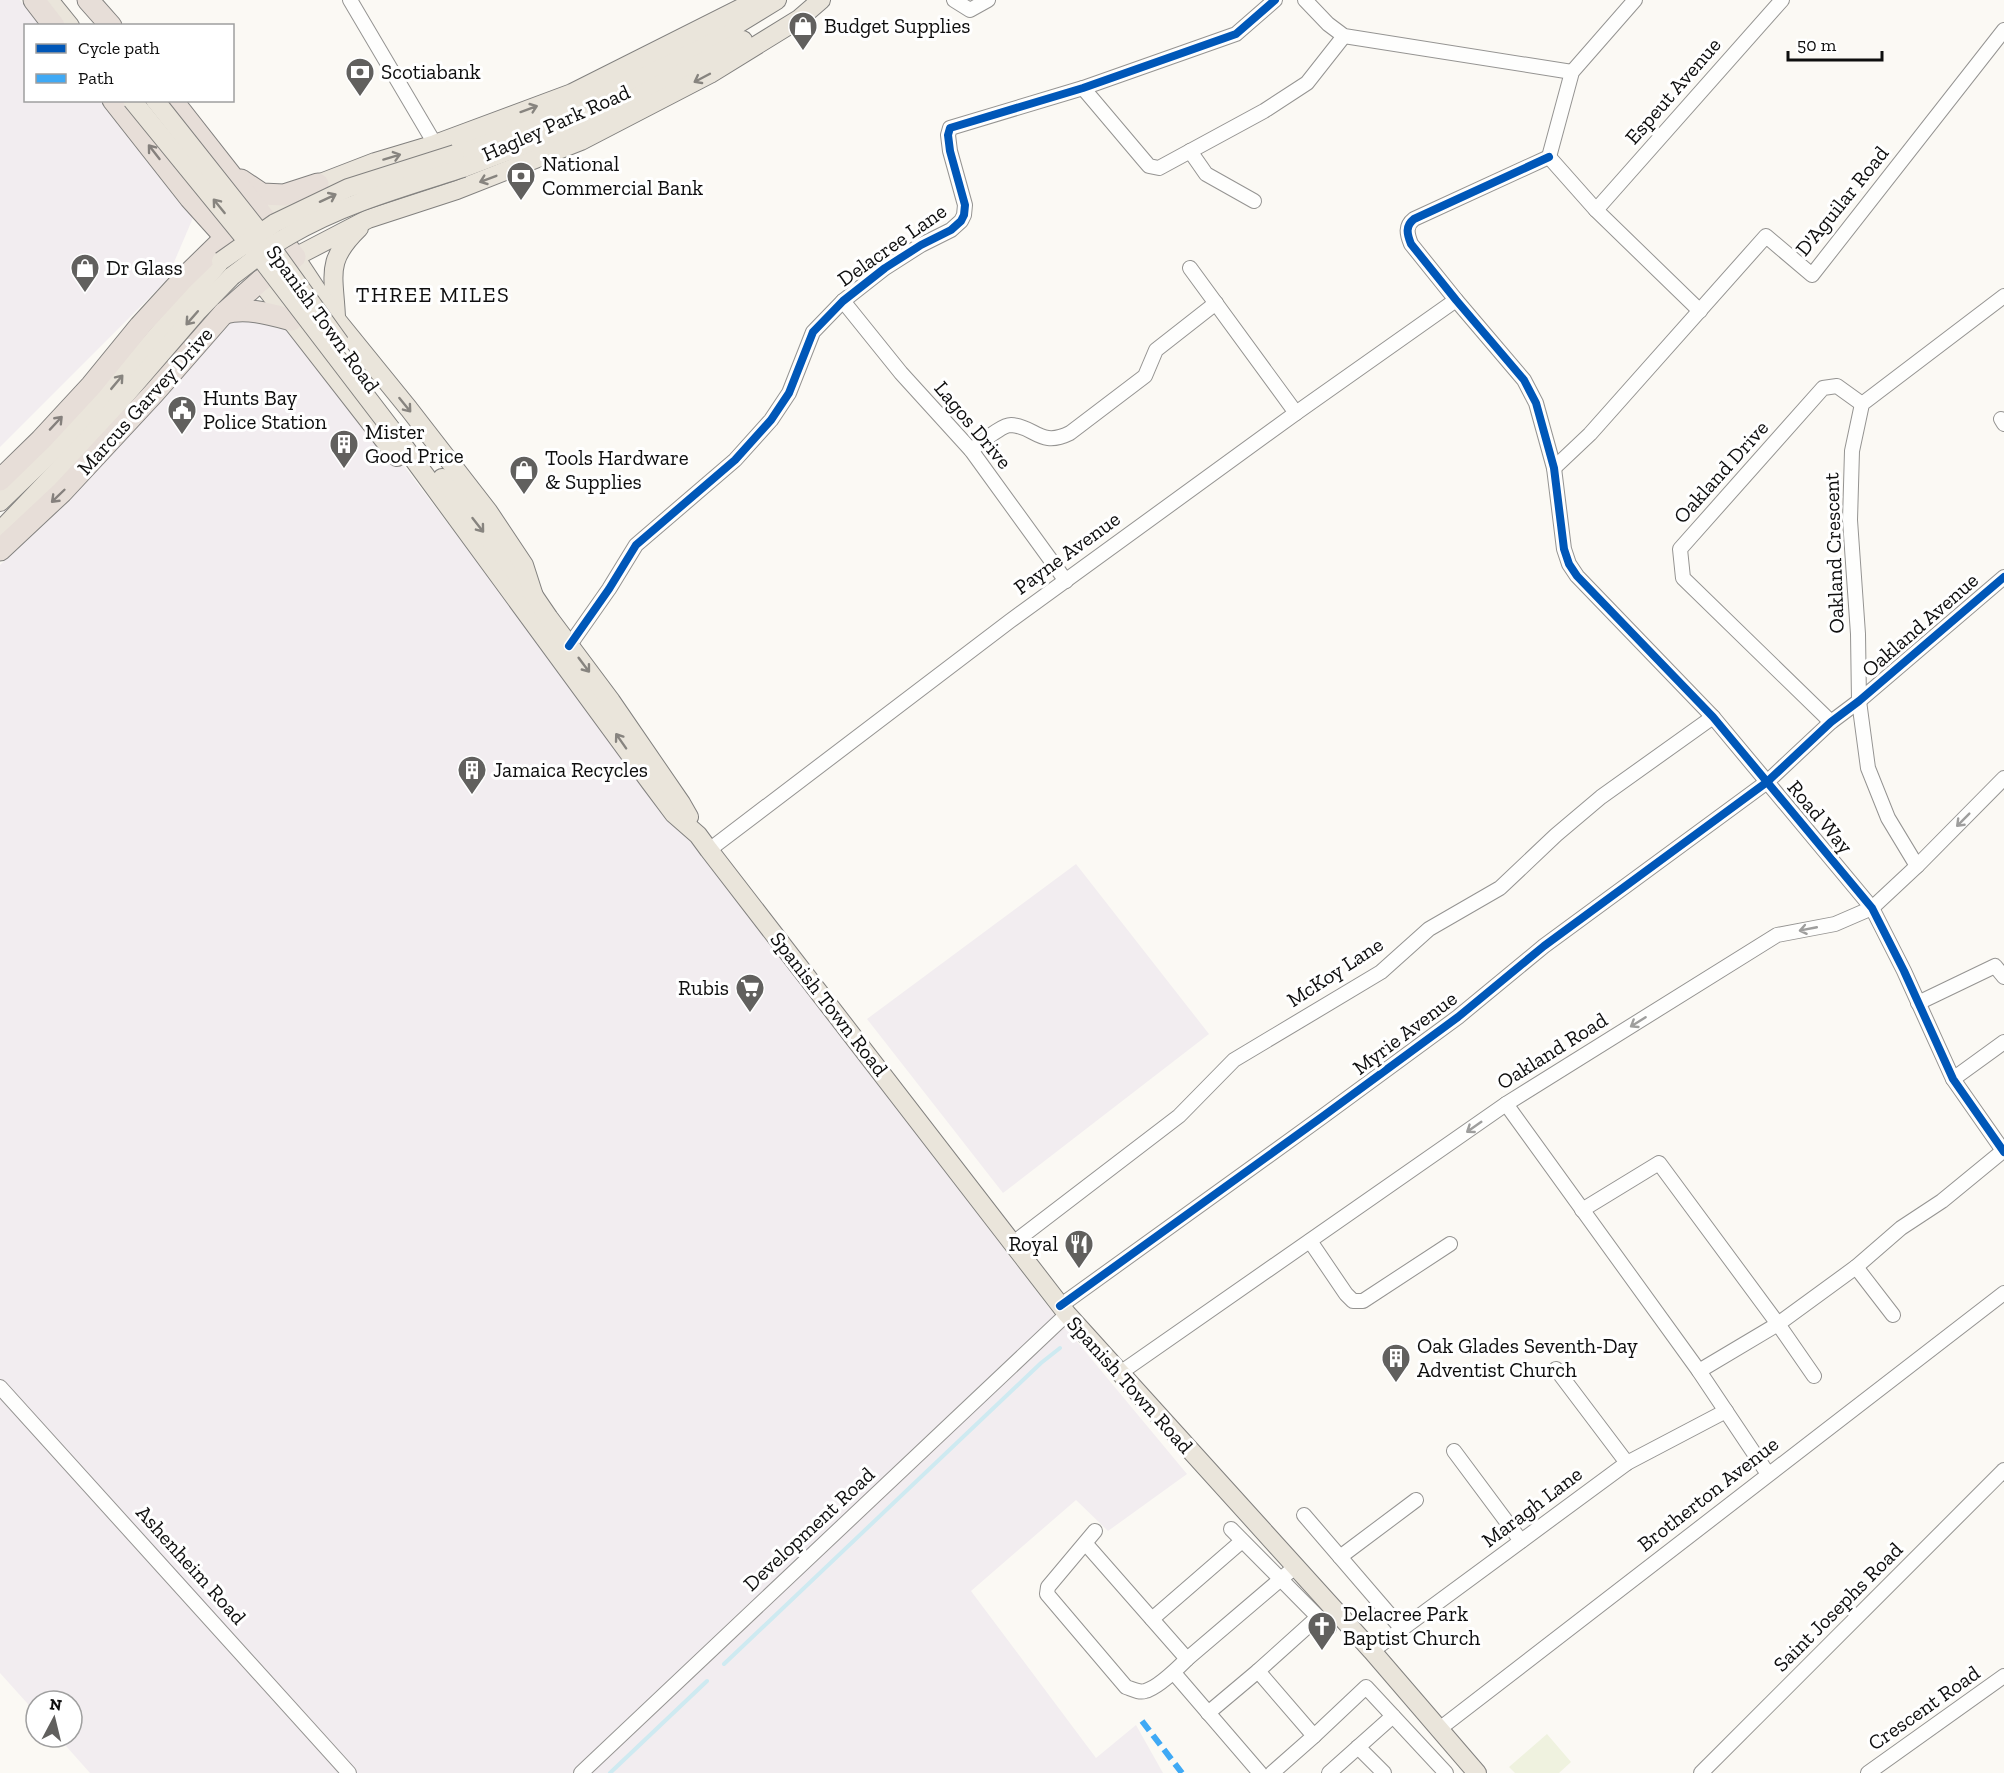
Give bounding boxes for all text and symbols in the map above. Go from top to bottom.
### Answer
shop icon: Budget Supplies [787,10,819,52]
place label: Budget Supplies [824,13,971,38]
legend [24,24,234,102]
scale bar [1788,24,1882,62]
street label: Espeut Avenue [1619,32,1726,149]
text: 50 m [1797,34,1837,56]
text: Cycle path [78,37,160,59]
bank icon: Scotiabank [344,56,376,98]
place label: Scotiabank [381,59,481,84]
text: Path [78,67,114,89]
one-way arrow [694,73,712,84]
street label: Hagley Park Road [478,79,634,166]
one-way arrow [519,103,538,114]
street label: D'Aguilar Road [1790,140,1894,261]
one-way arrow [147,144,160,160]
one-way arrow [382,151,401,162]
place label: National Commercial Bank [542,151,703,200]
bank icon: National Commercial Bank [505,160,537,202]
one-way arrow [479,174,498,185]
one-way arrow [318,191,336,203]
one-way arrow [212,198,225,214]
street label: Delacree Lane [833,198,951,291]
street label: Spanish Town Road [262,240,386,398]
shop icon: Dr Glass [69,252,101,294]
place label: Dr Glass [106,255,183,280]
district label: THREE MILES [356,281,510,308]
one-way arrow [185,311,199,326]
street label: Marcus Garvey Drive [72,321,218,480]
one-way arrow [110,375,124,390]
street label: Lagos Drive [929,376,1018,474]
place label: Hunts Bay Police Station [203,385,327,434]
public building icon: Hunts Bay Police Station [166,394,198,436]
one-way arrow [399,396,412,412]
street label: Oakland Drive [1668,415,1773,528]
one-way arrow [49,416,63,431]
place label: Mister Good Price [365,419,464,468]
building icon: Mister Good Price [328,428,360,470]
place label: Tools Hardware & Supplies [545,445,689,494]
shop icon: Tools Hardware & Supplies [508,454,540,496]
street label: Oakland Crescent [1818,472,1849,634]
one-way arrow [51,489,66,503]
street label: Payne Avenue [1009,506,1125,599]
one-way arrow [471,516,484,532]
street label: Oakland Avenue [1856,567,1983,682]
one-way arrow [577,657,590,673]
one-way arrow [615,733,627,750]
building icon: Jamaica Recycles [456,754,488,796]
place label: Jamaica Recycles [493,757,648,782]
street label: Road Way [1782,775,1859,859]
one-way arrow [1956,812,1970,827]
one-way arrow [1798,924,1818,935]
street label: Spanish Town Road [765,927,894,1081]
street label: McKoy Lane [1282,931,1388,1012]
supermarket icon: Rubis [734,972,766,1014]
place label: Rubis [678,975,729,1000]
street label: Myrie Avenue [1348,985,1462,1080]
street label: Oakland Road [1492,1006,1612,1094]
one-way arrow [1630,1016,1647,1028]
one-way arrow [1466,1121,1482,1133]
restaurant icon: Royal [1063,1228,1095,1270]
place label: Royal [1008,1231,1058,1256]
street label: Spanish Town Road [1062,1311,1199,1459]
place label: Oak Glades Seventh-Day Adventist Church [1417,1333,1638,1382]
building icon: Oak Glades Seventh-Day Adventist Church [1380,1342,1412,1384]
street label: Brotherton Avenue [1632,1431,1783,1556]
street label: Development Road [738,1461,880,1596]
street label: Maragh Lane [1477,1461,1587,1552]
street label: Ashenheim Road [131,1500,252,1630]
street label: Saint Josephs Road [1768,1536,1908,1677]
place label: Delacree Park Baptist Church [1343,1601,1480,1650]
church icon: Delacree Park Baptist Church [1306,1610,1338,1652]
street label: Crescent Road [1863,1660,1985,1755]
north arrow [24,1689,84,1749]
text: N [49,1694,63,1715]

